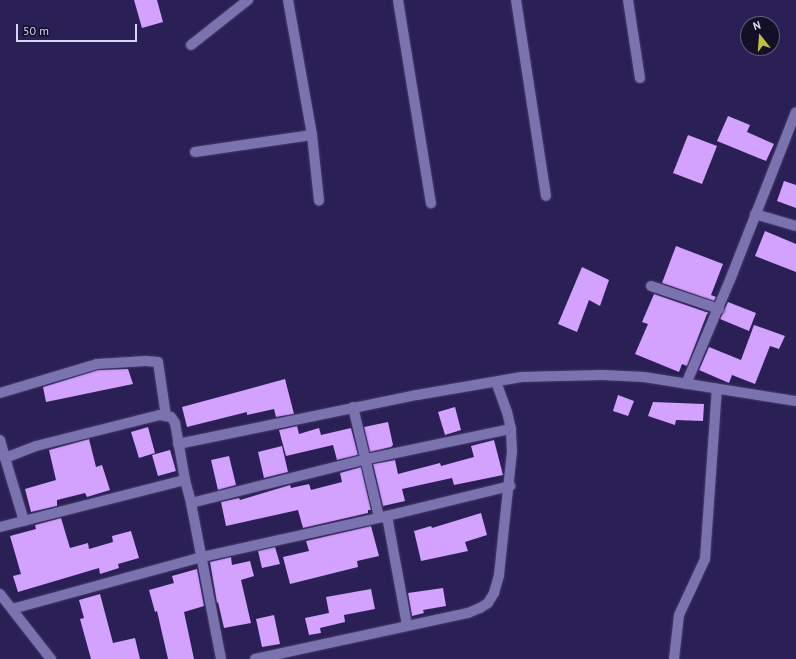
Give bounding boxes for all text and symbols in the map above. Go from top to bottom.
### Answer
scale bar [18,16,139,42]
north arrow [740,16,780,56]
text: N [751,18,762,33]
text: 50 m [23,23,49,38]

